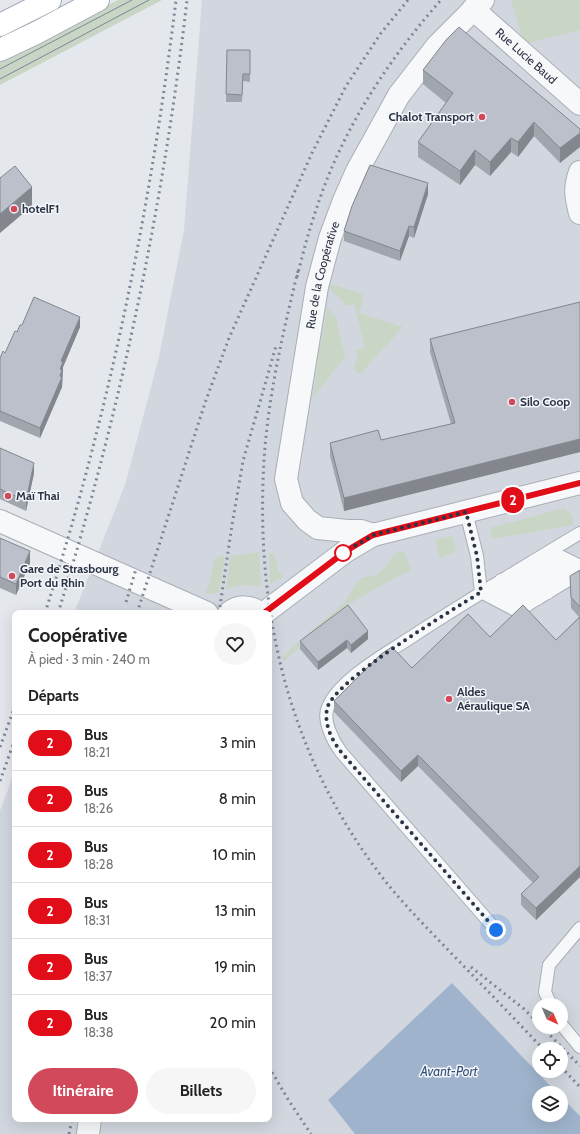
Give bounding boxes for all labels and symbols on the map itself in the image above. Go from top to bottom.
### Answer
street label: Rue Lucie Baud [493,25,560,87]
place label: Chalot Transport [388,109,474,124]
marker: Chalot Transport [477,112,487,122]
place label: hotelF1 [22,201,59,216]
marker: hotelF1 [9,204,19,214]
street label: Rue de la Coopérative [302,219,343,330]
place label: Silo Coop [520,394,570,409]
marker: Silo Coop [507,397,517,407]
line badge: 2 [500,487,526,513]
place label: Maï Thai [16,488,60,503]
marker: Maï Thai [3,491,13,501]
unlabelled marker [334,544,352,562]
place label: Gare de Strasbourg Port du Rhin [20,561,119,590]
marker: Gare de Strasbourg Port du Rhin [7,571,17,581]
place label: Aldes Aéraulique SA [457,684,530,713]
marker: Aldes Aéraulique SA [444,694,454,704]
your location [486,920,506,940]
north arrow [532,998,568,1034]
water label: Avant-Port [420,1063,479,1079]

